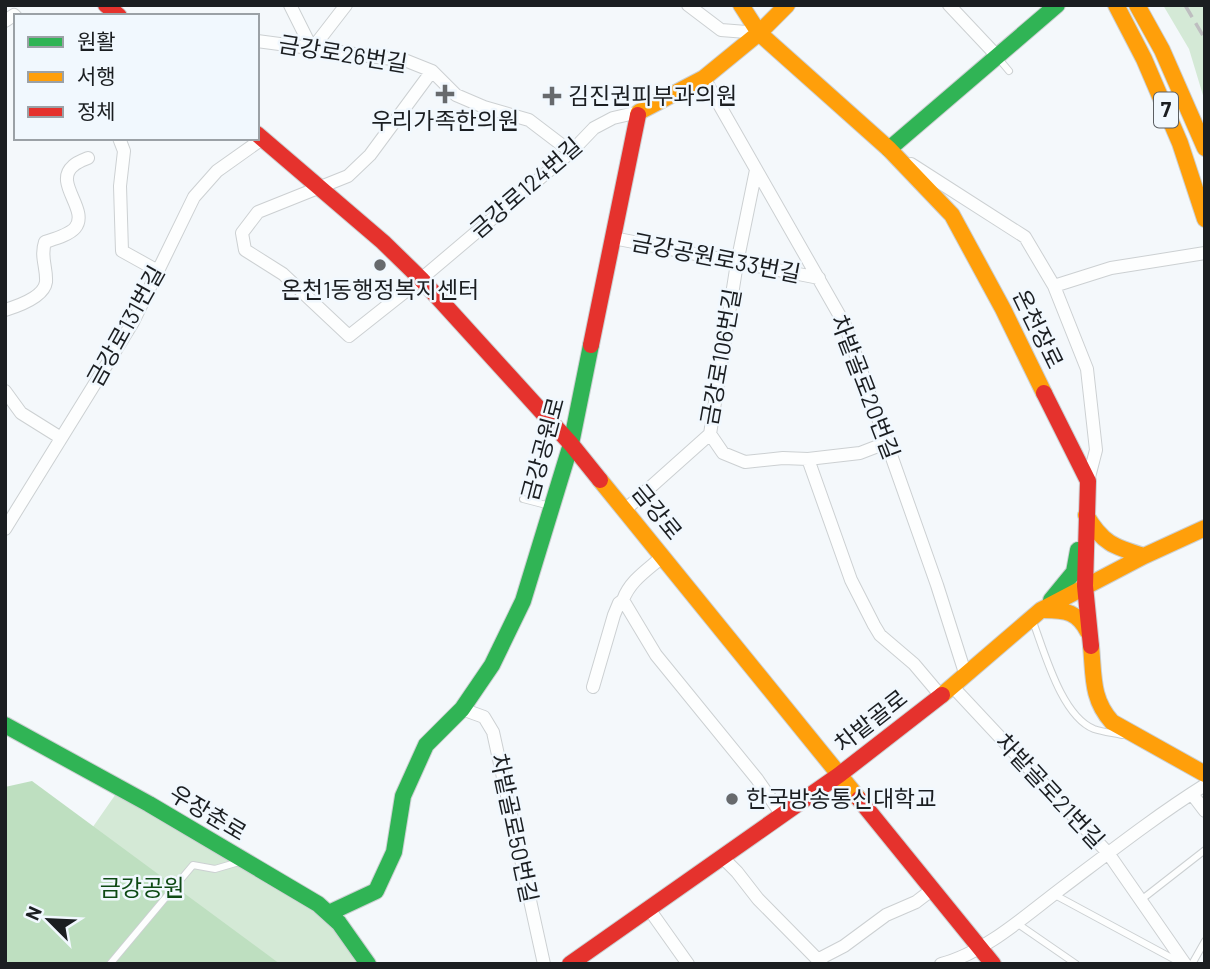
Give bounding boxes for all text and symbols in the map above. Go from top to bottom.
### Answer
legend [14,14,259,140]
text: 원활 [77,28,116,53]
street label: 금강로26번길 [277,29,410,77]
text: 서행 [77,63,116,88]
place label: 김진권피부과의원 [568,81,737,109]
marker: 우리가족한의원 [435,84,455,104]
marker: 김진권피부과의원 [542,86,562,106]
road number: 7 [1154,92,1178,128]
text: 정체 [77,98,116,123]
place label: 우리가족한의원 [371,106,519,134]
street label: 금강로124번길 [464,131,587,243]
street label: 금강공원로33번길 [629,227,803,287]
marker: 온천1동행정복지센터 [372,257,388,273]
street label: 금강로131번길 [80,260,170,391]
place label: 온천1동행정복지센터 [281,275,479,303]
street label: 온천장로 [1008,284,1070,373]
street label: 금강로106번길 [694,286,746,428]
street label: 차밭골로20번길 [826,311,906,463]
street label: 금강공원로 [515,394,569,503]
street label: 금강로 [627,478,689,545]
street label: 차밭골로 [828,683,912,757]
street label: 차밭골로21번길 [990,727,1111,854]
street label: 차밭골로50번길 [486,751,544,905]
street label: 우장춘로 [165,778,252,846]
place label: 한국방송통신대학교 [746,784,936,812]
marker: 한국방송통신대학교 [724,791,740,807]
park label: 금강공원 [100,873,184,901]
north arrow [14,885,84,955]
text: N [20,902,46,923]

